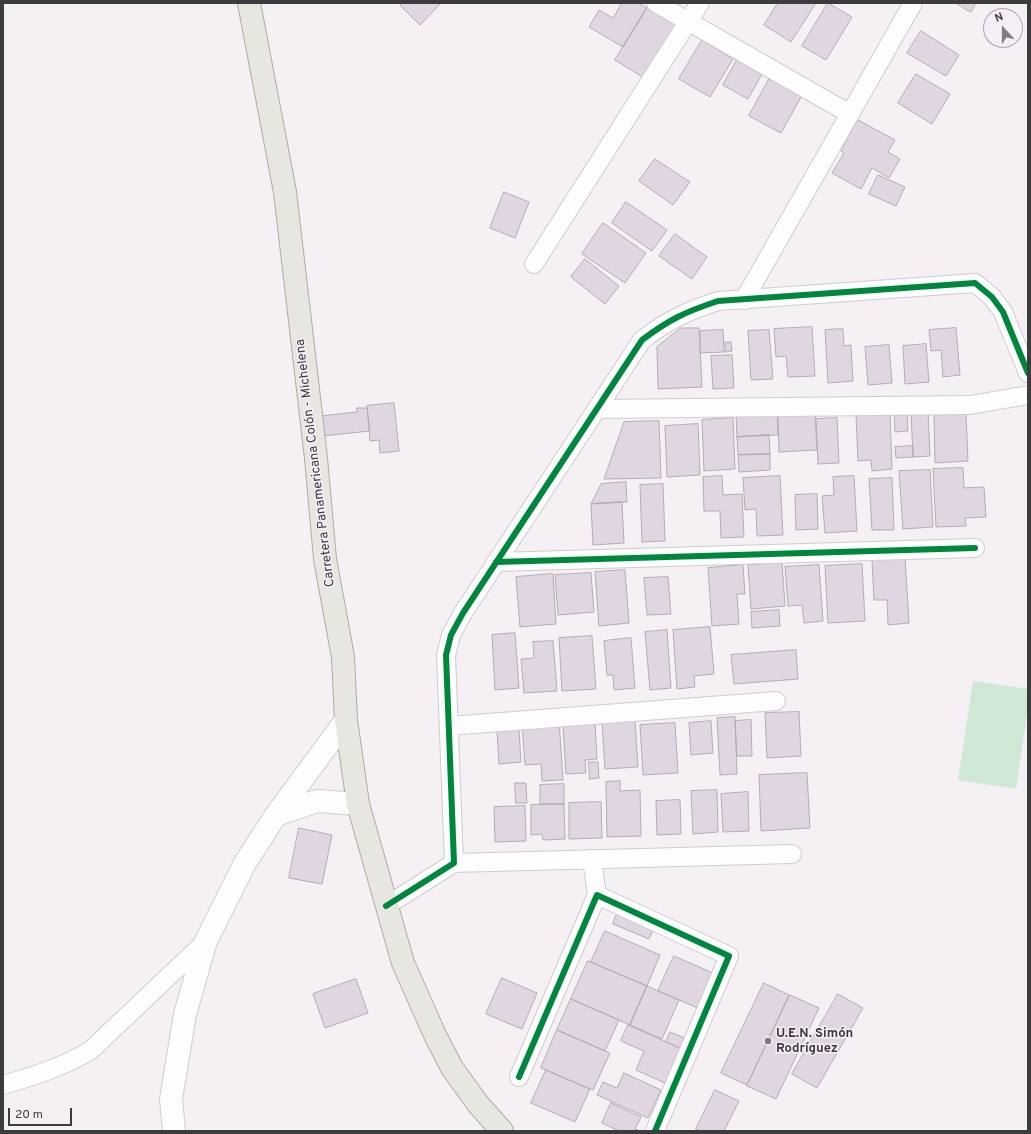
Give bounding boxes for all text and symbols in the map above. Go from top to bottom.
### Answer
north arrow [983,8,1023,48]
text: N [993,10,1005,26]
street label: Carretera Panamericana Colón - Michelena [293,338,339,588]
place label: U.E.N. Simón Rodríguez [776,1026,853,1057]
marker: U.E.N. Simón Rodríguez [763,1036,773,1046]
scale bar [10,1100,74,1126]
text: 20 m [15,1107,43,1123]

